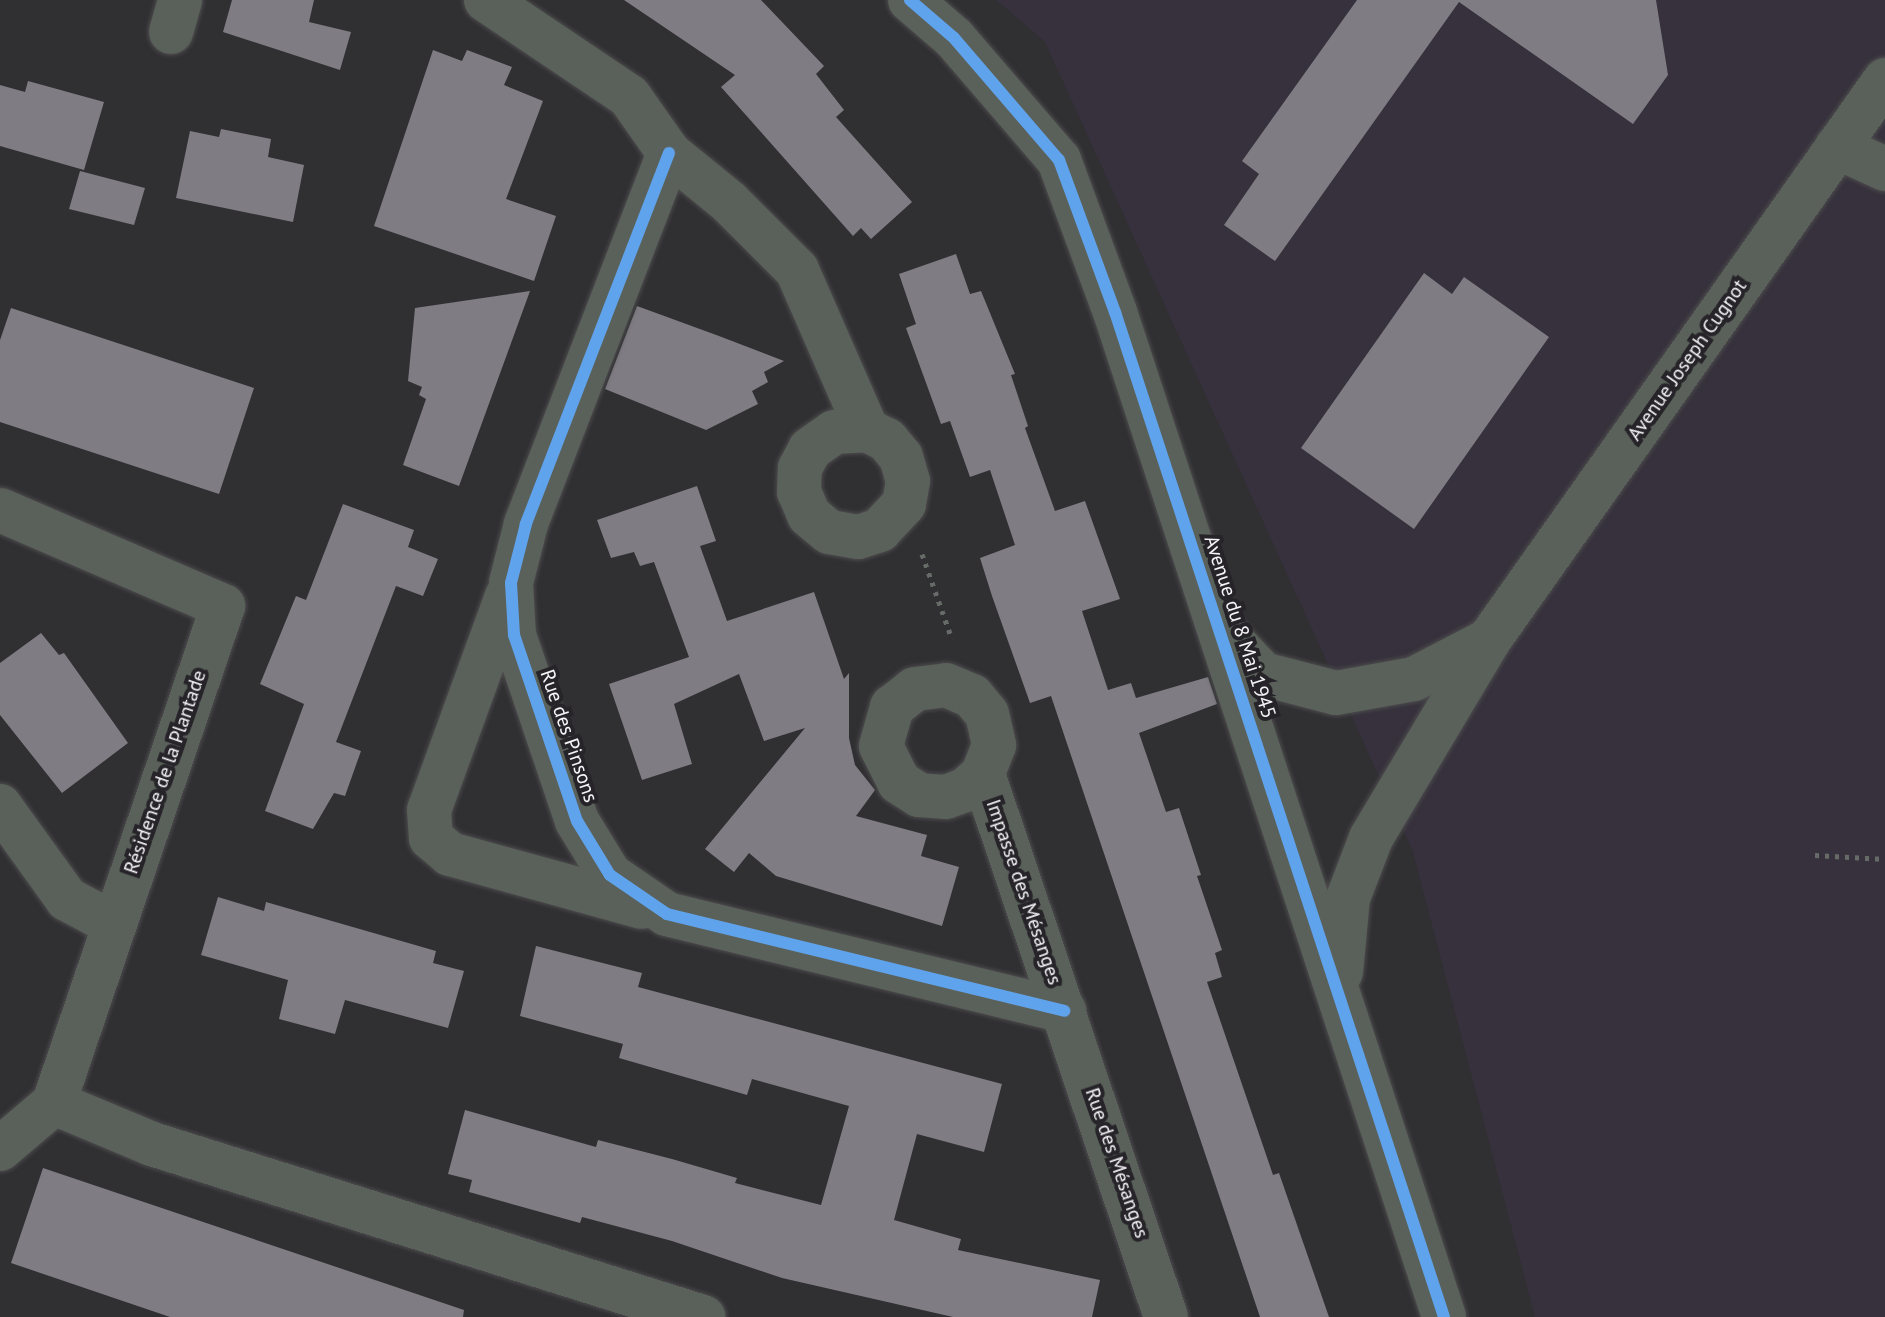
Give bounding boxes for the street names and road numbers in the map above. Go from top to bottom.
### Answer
street label: Avenue Joseph Cugnot [1622,275,1752,445]
street label: Avenue du 8 Mai 1945 [1199,532,1281,722]
street label: Résidence de la Plantade [119,667,211,877]
street label: Rue des Pinsons [535,667,603,805]
street label: Impasse des Mésanges [981,796,1067,988]
street label: Rue des Mésanges [1080,1085,1154,1241]

